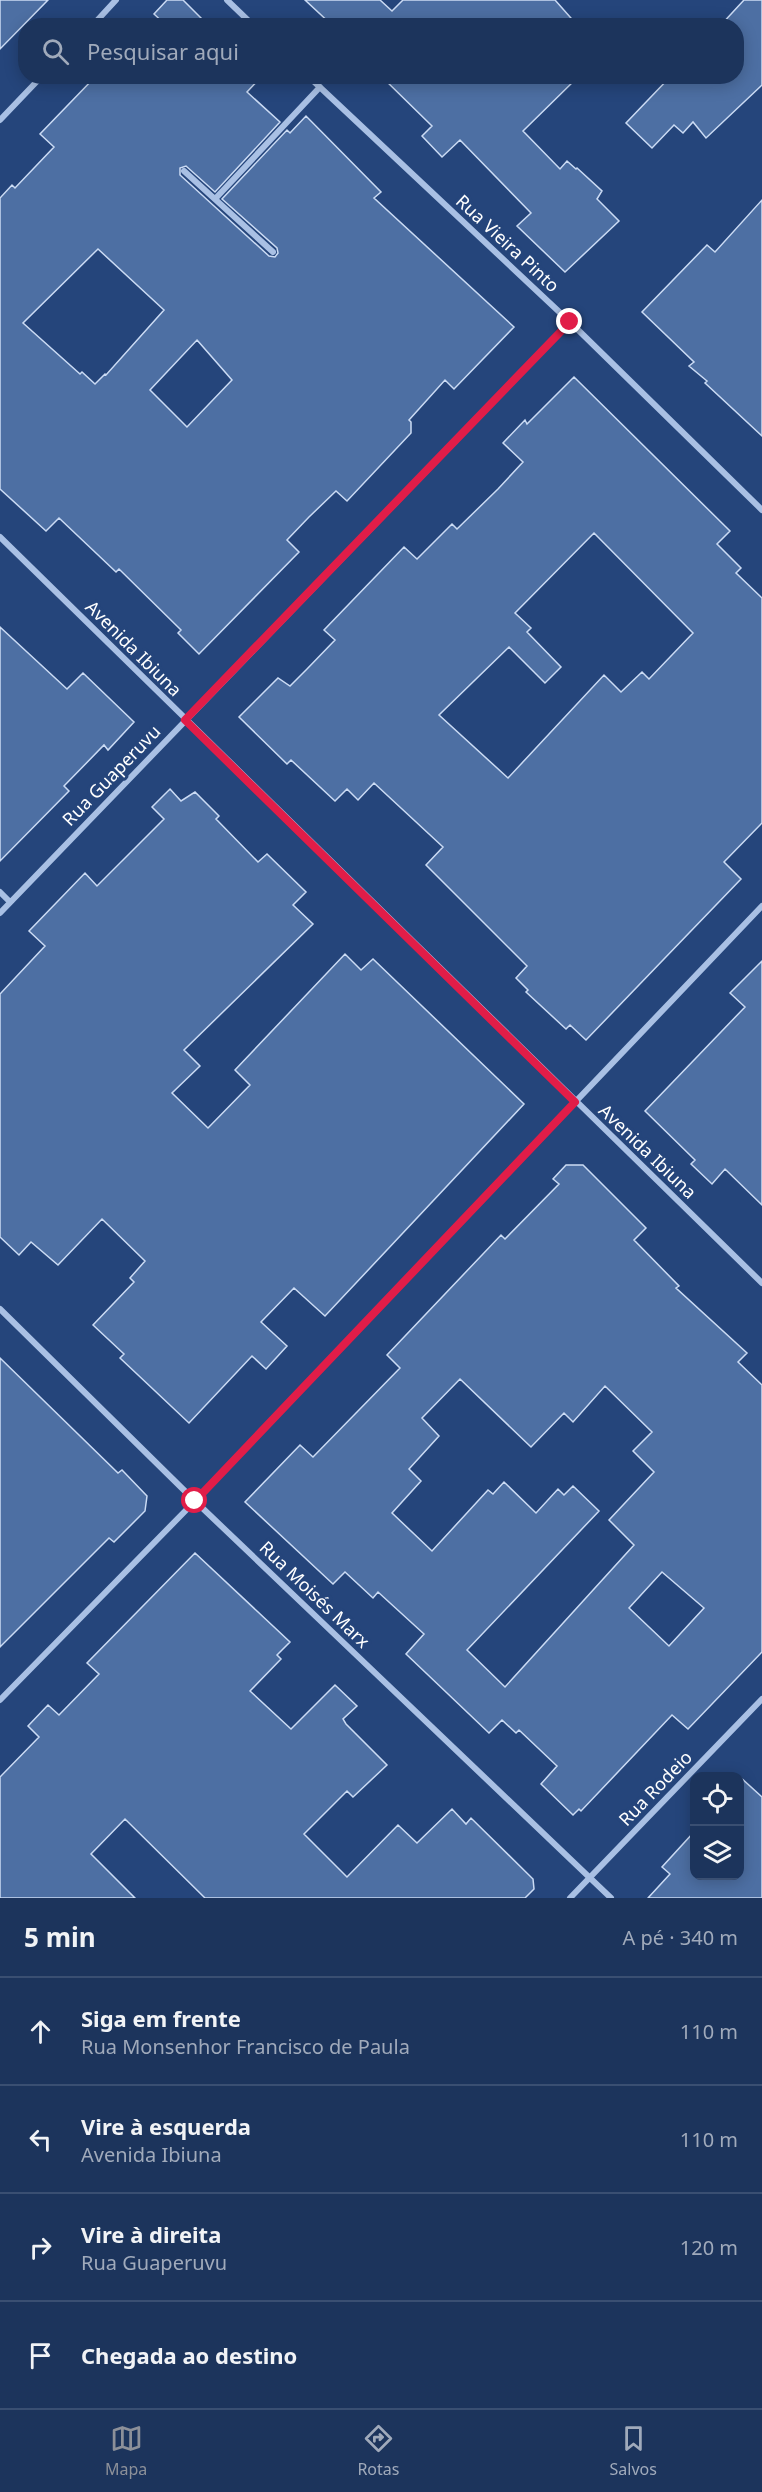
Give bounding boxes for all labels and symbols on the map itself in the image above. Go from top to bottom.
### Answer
street label: Rua Vieira Pinto [451,189,565,297]
route end [556,308,582,334]
street label: Avenida Ibiuna [81,595,187,701]
street label: Rua Guaperuvu [57,719,165,831]
street label: Avenida Ibiuna [594,1098,702,1204]
route start [181,1487,207,1513]
street label: Rua Moisés Marx [255,1535,376,1653]
street label: Rua Rodeio [613,1745,697,1831]

